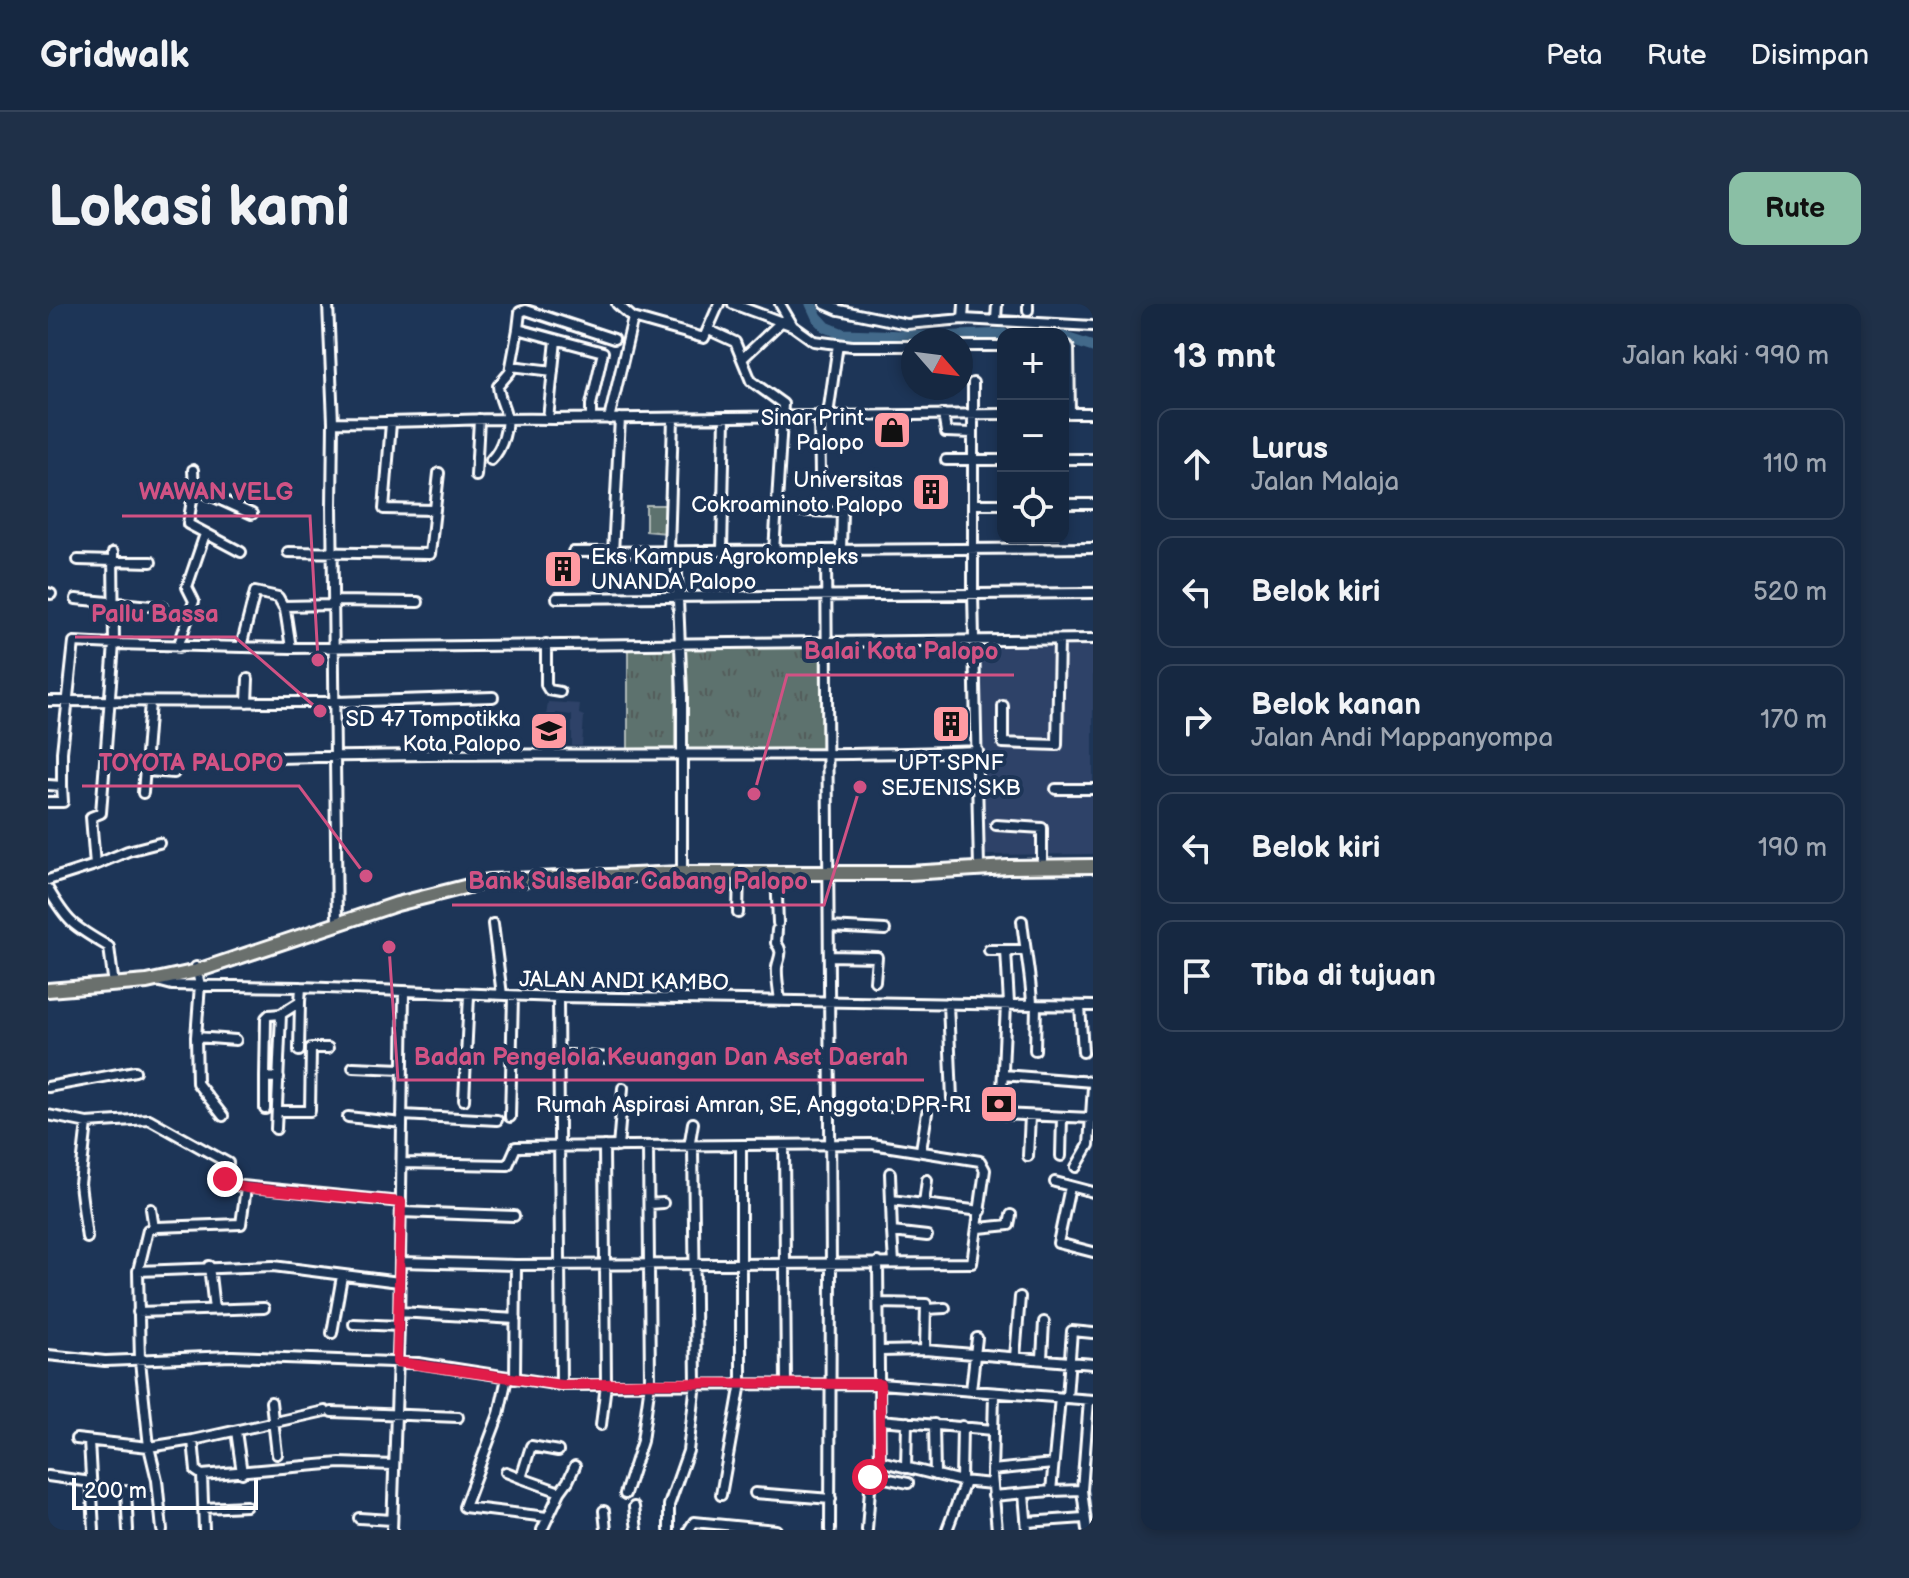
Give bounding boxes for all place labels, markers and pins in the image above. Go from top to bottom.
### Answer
place label: Sinar Print Palopo [761,405,864,457]
shop icon: Sinar Print Palopo [871,409,913,451]
place label: Universitas Cokroaminoto Palopo [691,467,903,519]
callout: WAWAN VELG [122,468,310,516]
building icon: Universitas Cokroaminoto Palopo [910,471,952,513]
place label: Eks Kampus Agrokompleks UNANDA Palopo [591,544,858,596]
building icon: Eks Kampus Agrokompleks UNANDA Palopo [542,548,584,590]
callout: Pallu Bassa [75,589,235,637]
callout: Balai Kota Palopo [787,627,1014,675]
building icon: UPT SPNF SEJENIS SKB [930,703,972,745]
place label: SD 47 Tompotikka Kota Palopo [345,706,521,758]
school or university icon: SD 47 Tompotikka Kota Palopo [528,710,570,752]
callout: TOYOTA PALOPO [82,738,299,786]
place label: UPT SPNF SEJENIS SKB [882,750,1020,802]
callout: Bank Sulselbar Cabang Palopo [452,857,824,905]
callout: Badan Pengelola Keuangan Dan Aset Daerah [398,1032,924,1080]
bank icon: Rumah Aspirasi Amran, SE, Anggota DPR-RI [978,1083,1020,1125]
place label: Rumah Aspirasi Amran, SE, Anggota DPR-RI [536,1092,971,1119]

